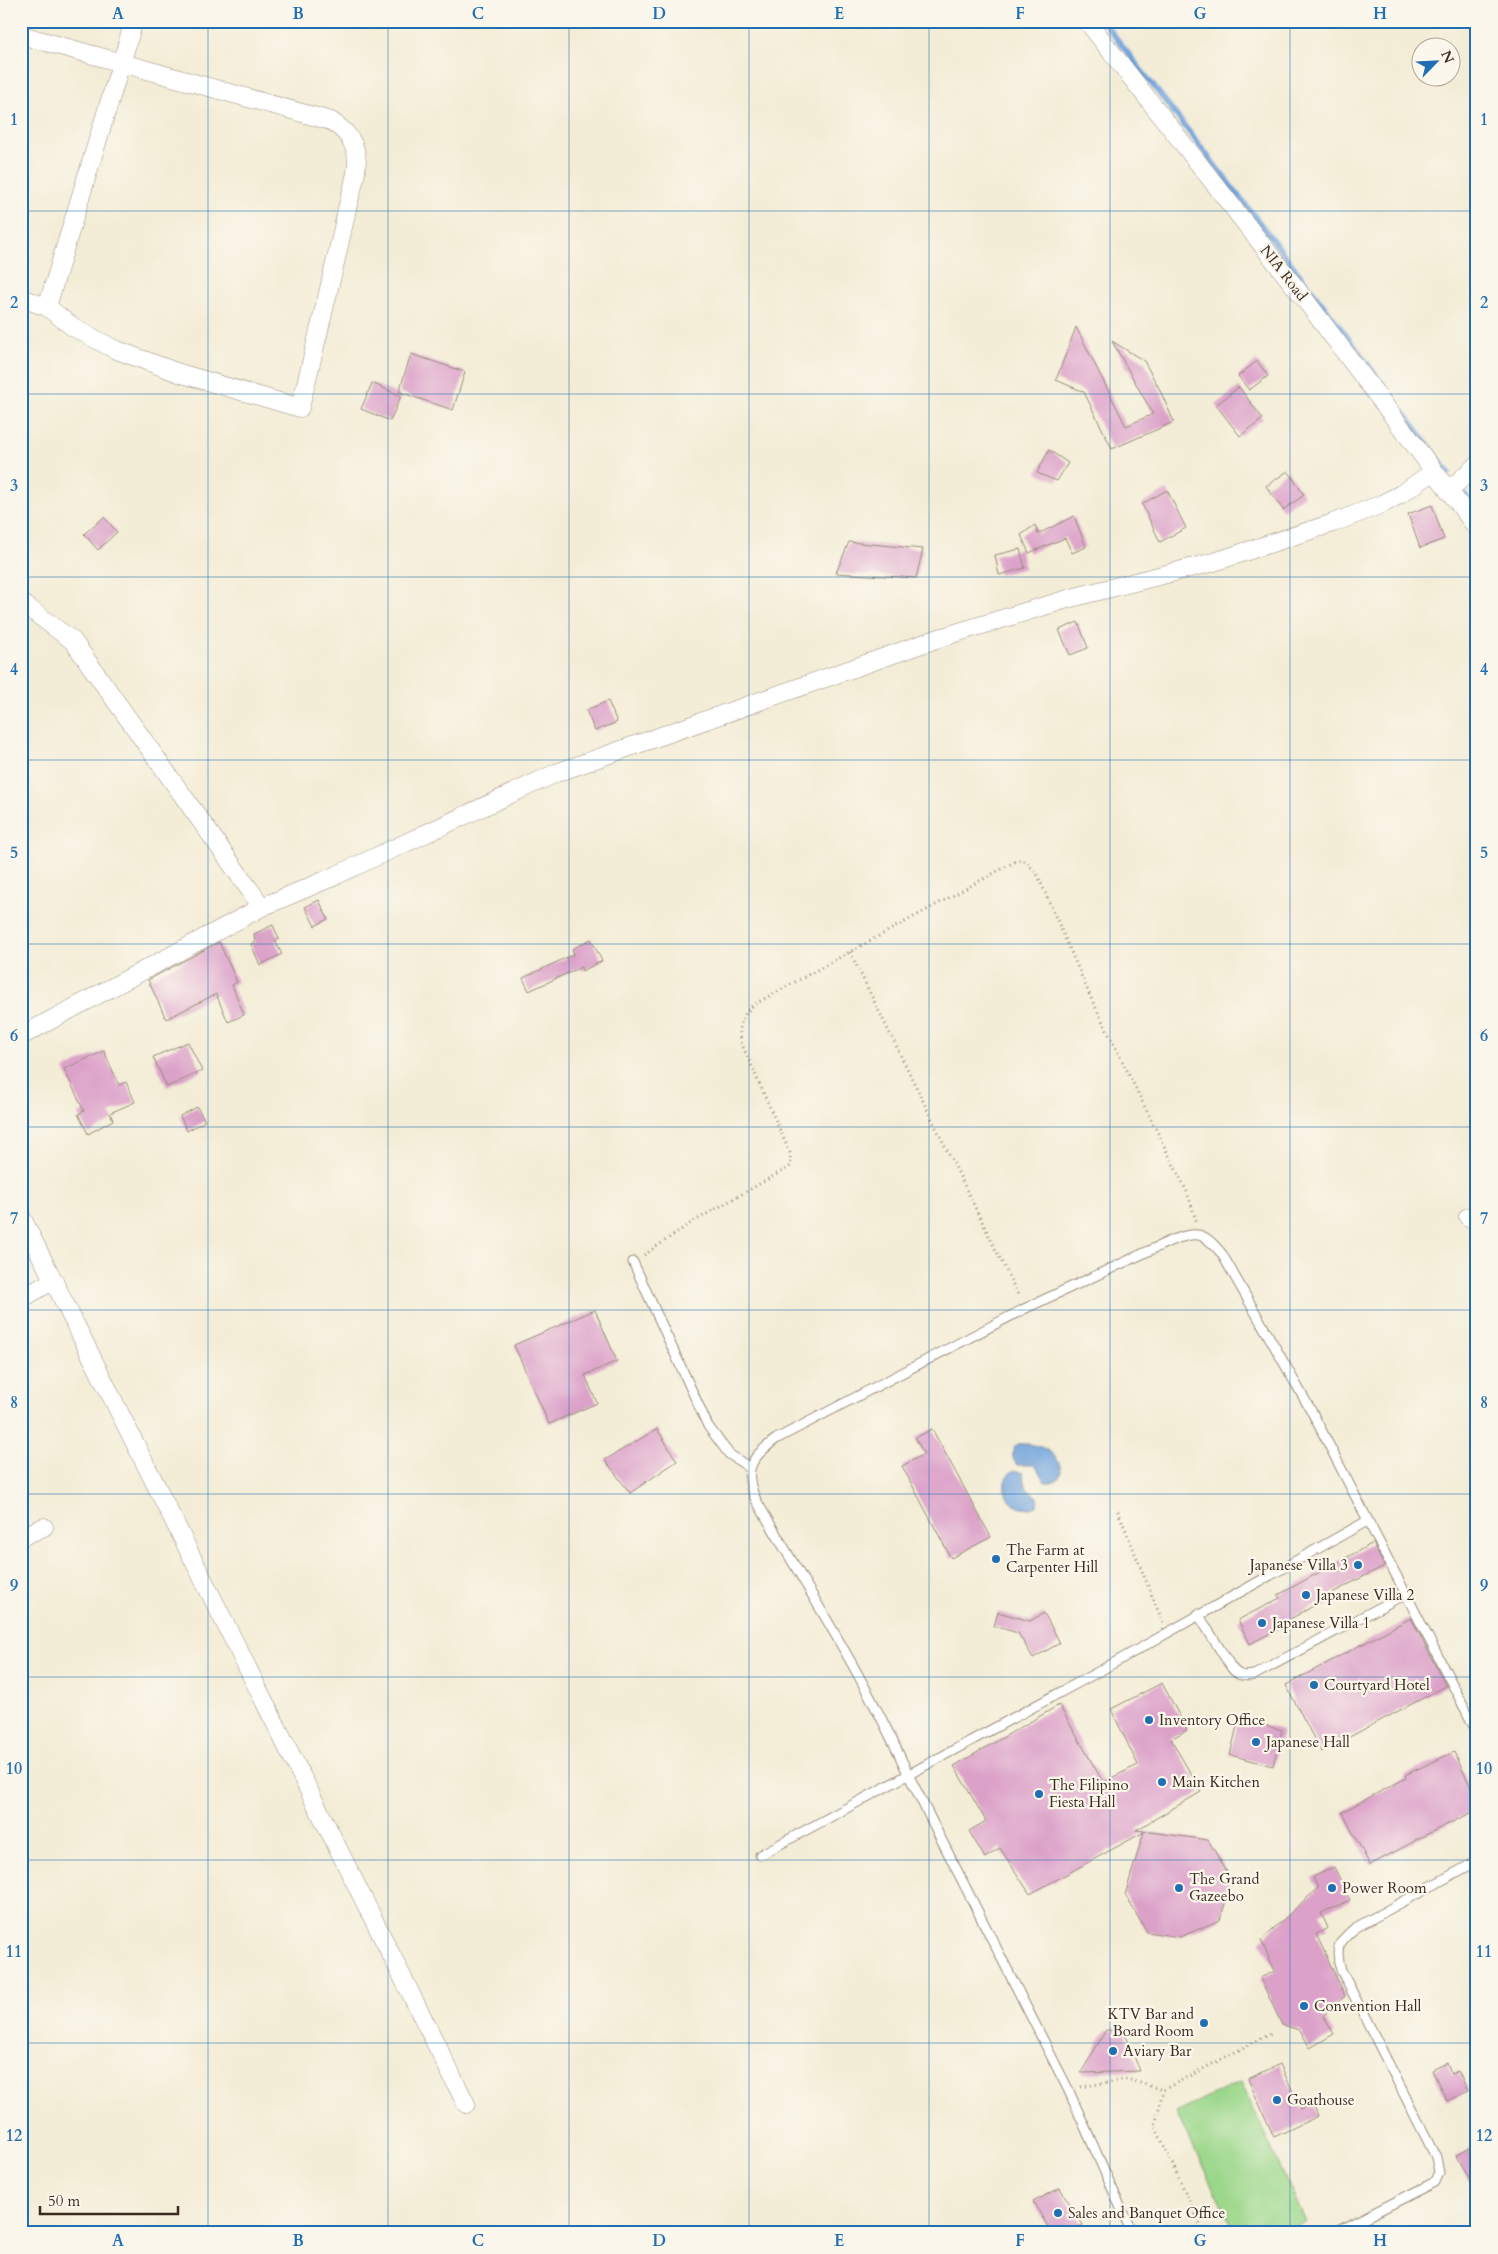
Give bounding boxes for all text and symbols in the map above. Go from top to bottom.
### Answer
text: A [112,3,124,25]
text: B [292,3,304,25]
text: C [472,3,484,25]
text: D [652,3,666,25]
text: E [834,3,844,25]
text: F [1015,3,1025,25]
text: G [1193,3,1207,25]
text: H [1373,3,1387,25]
north arrow [1410,38,1460,88]
text: N [1436,47,1459,66]
text: 1 [10,109,18,131]
text: 1 [1480,109,1488,131]
street label: NIA Road [1256,241,1312,305]
text: 2 [10,292,18,314]
text: 2 [1480,292,1488,314]
text: 3 [10,475,18,497]
text: 3 [1480,475,1488,497]
text: 4 [10,659,18,681]
text: 4 [1480,659,1488,681]
text: 5 [10,842,18,864]
text: 5 [1480,842,1488,864]
text: 6 [10,1025,18,1047]
text: 6 [1480,1025,1488,1047]
text: 7 [10,1208,18,1230]
text: 7 [1480,1208,1488,1230]
text: 8 [10,1392,18,1414]
text: 8 [1480,1392,1488,1414]
place label: The Farm at Carpenter Hill [1006,1540,1098,1577]
marker: The Farm at Carpenter Hill [990,1553,1002,1565]
place label: Japanese Villa 3 [1248,1555,1348,1575]
marker: Japanese Villa 3 [1352,1559,1364,1571]
text: 9 [10,1575,18,1597]
text: 9 [1480,1575,1488,1597]
place label: Japanese Villa 2 [1314,1585,1415,1605]
marker: Japanese Villa 2 [1300,1589,1312,1601]
place label: Japanese Villa 1 [1270,1613,1370,1633]
marker: Japanese Villa 1 [1256,1617,1268,1629]
place label: Courtyard Hotel [1324,1675,1430,1695]
marker: Courtyard Hotel [1308,1679,1320,1691]
place label: Inventory Office [1159,1710,1266,1730]
marker: Inventory Office [1143,1714,1155,1726]
place label: Japanese Hall [1264,1732,1350,1752]
marker: Japanese Hall [1250,1736,1262,1748]
text: 10 [6,1758,22,1780]
text: 10 [1476,1758,1492,1780]
place label: Main Kitchen [1172,1772,1260,1792]
place label: The Filipino Fiesta Hall [1049,1775,1129,1812]
marker: Main Kitchen [1156,1776,1168,1788]
marker: The Filipino Fiesta Hall [1033,1788,1045,1800]
place label: The Grand Gazeebo [1189,1869,1259,1906]
place label: Power Room [1342,1878,1427,1898]
marker: The Grand Gazeebo [1173,1882,1185,1894]
marker: Power Room [1326,1882,1338,1894]
text: 11 [6,1941,22,1963]
text: 11 [1476,1941,1492,1963]
place label: Convention Hall [1314,1996,1421,2016]
marker: Convention Hall [1298,2000,1310,2012]
place label: KTV Bar and Board Room [1108,2004,1194,2041]
marker: KTV Bar and Board Room [1198,2017,1210,2029]
place label: Aviary Bar [1123,2041,1192,2061]
marker: Aviary Bar [1107,2045,1119,2057]
place label: Goathouse [1287,2090,1355,2110]
marker: Goathouse [1271,2094,1283,2106]
text: 12 [6,2125,22,2147]
text: 12 [1476,2125,1492,2147]
scale bar [40,2184,178,2216]
text: 50 m [48,2191,80,2211]
place label: Sales and Banquet Office [1068,2203,1225,2223]
marker: Sales and Banquet Office [1052,2207,1064,2219]
text: A [112,2230,124,2252]
text: B [292,2230,304,2252]
text: C [472,2230,484,2252]
text: D [652,2230,666,2252]
text: E [834,2230,844,2252]
text: F [1015,2230,1025,2252]
text: G [1193,2230,1207,2252]
text: H [1373,2230,1387,2252]

